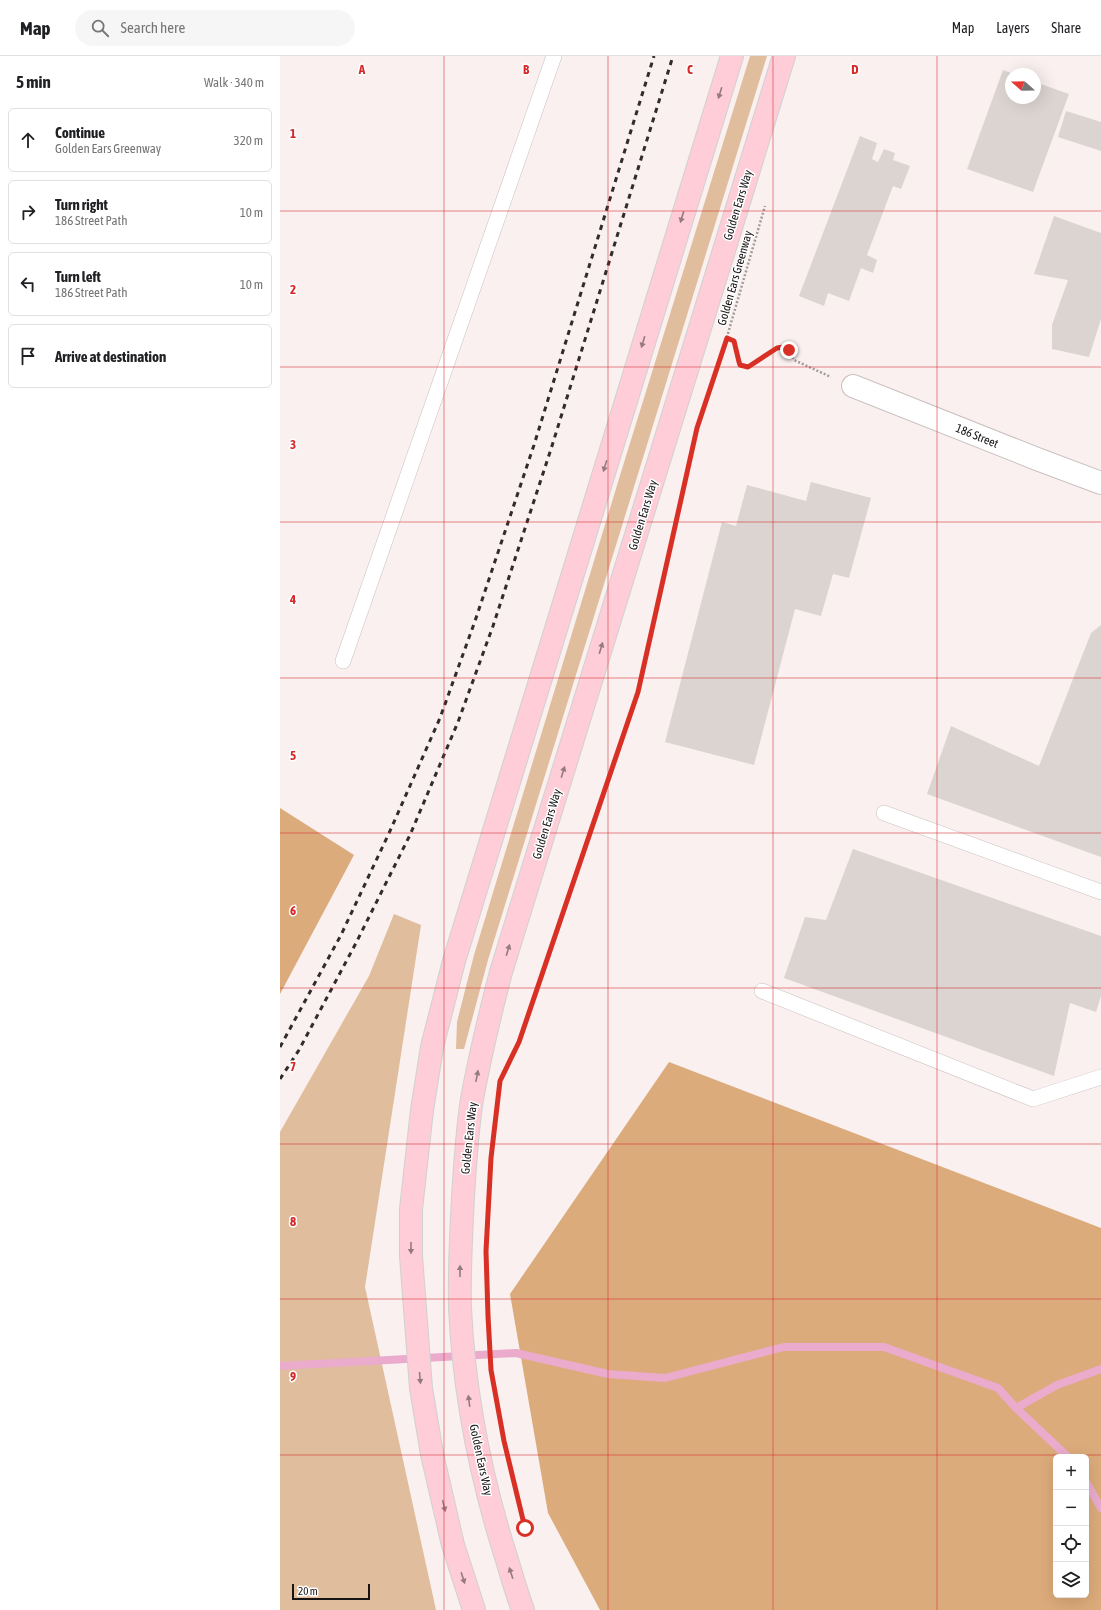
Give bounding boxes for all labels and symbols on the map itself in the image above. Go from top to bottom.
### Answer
text: A [358,62,366,77]
text: B [523,62,530,77]
text: C [687,62,693,77]
text: D [851,62,859,77]
north arrow [1005,68,1041,104]
one-way arrow [717,88,723,100]
text: 1 [290,126,296,141]
street label: Golden Ears Way [721,168,755,242]
one-way arrow [679,212,685,224]
street label: Golden Ears Greenway [715,229,755,327]
text: 2 [290,282,296,297]
one-way arrow [640,336,646,348]
route end [780,341,798,359]
street label: 186 Street [954,421,1001,451]
text: 3 [290,437,296,452]
one-way arrow [602,460,608,472]
street label: Golden Ears Way [626,478,660,552]
text: 4 [289,592,296,607]
one-way arrow [598,642,604,654]
text: 5 [290,748,296,763]
one-way arrow [560,766,566,778]
street label: Golden Ears Way [530,787,564,861]
text: 6 [290,903,296,918]
one-way arrow [505,944,511,956]
text: 7 [290,1059,296,1074]
one-way arrow [474,1070,480,1082]
street label: Golden Ears Way [458,1101,480,1175]
text: 8 [290,1214,296,1229]
one-way arrow [408,1242,414,1255]
one-way arrow [457,1264,463,1277]
text: 9 [290,1369,296,1384]
one-way arrow [416,1372,423,1384]
one-way arrow [466,1395,473,1407]
street label: Golden Ears Way [467,1423,495,1497]
one-way arrow [441,1499,447,1512]
route start [516,1519,534,1537]
one-way arrow [508,1567,514,1579]
one-way arrow [461,1572,467,1584]
scale bar [292,1582,370,1601]

